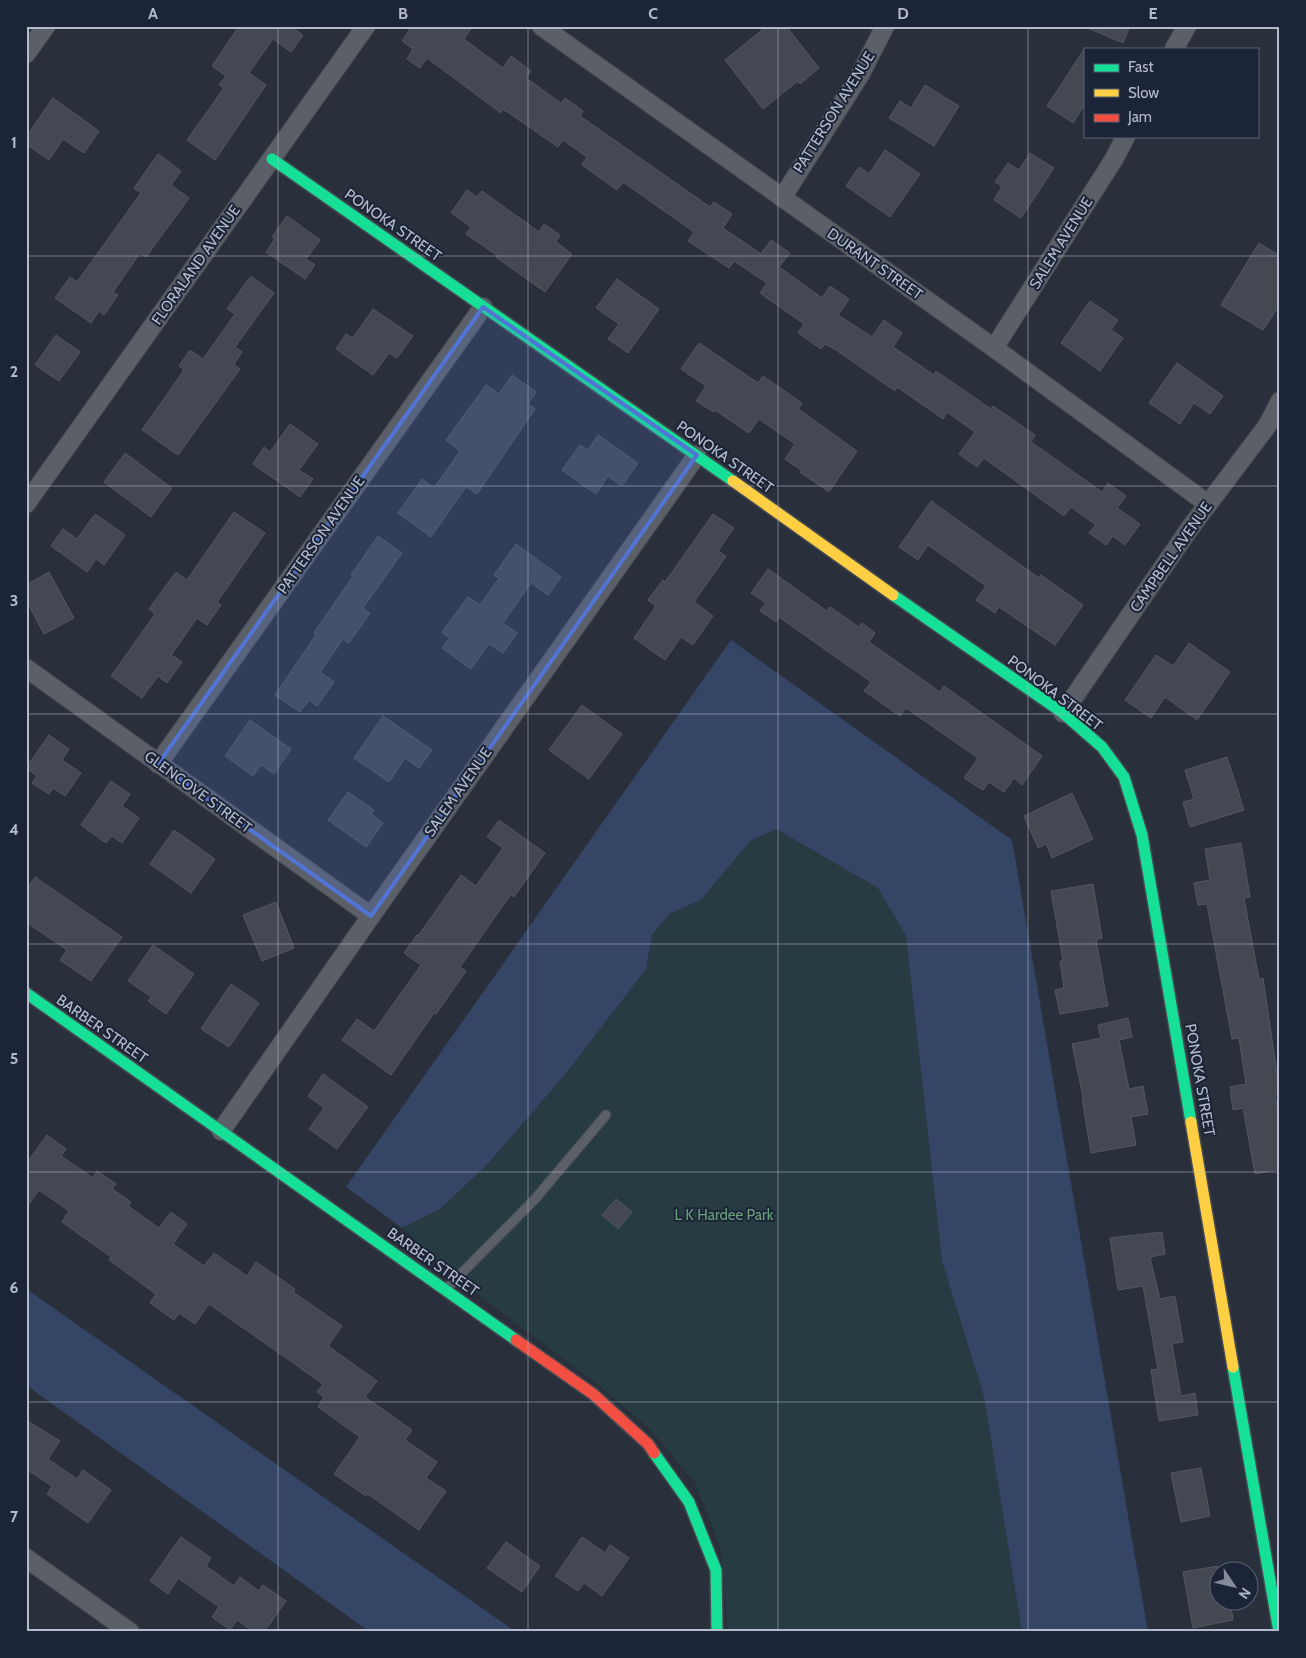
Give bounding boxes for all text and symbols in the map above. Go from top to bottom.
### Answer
text: A [148,4,158,23]
text: B [398,4,408,23]
text: C [648,4,658,23]
text: D [897,4,909,23]
text: E [1148,4,1158,23]
street label: PATTERSON AVENUE [789,48,879,176]
legend [1084,48,1258,138]
text: Fast [1128,58,1153,76]
text: Slow [1128,84,1159,102]
text: Jam [1127,108,1152,126]
text: 1 [11,133,17,152]
street label: PONOKA STREET [341,185,445,265]
street label: SALEM AVENUE [1026,194,1096,292]
street label: FLORALAND AVENUE [148,202,244,328]
street label: DURANT STREET [824,224,926,304]
text: 2 [10,362,18,381]
street label: PONOKA STREET [673,417,777,497]
street label: PATTERSON AVENUE [274,473,368,597]
street label: CAMPBELL AVENUE [1126,498,1216,616]
text: 3 [10,591,18,610]
street label: PONOKA STREET [1004,652,1106,734]
street label: SALEM AVENUE [420,744,496,840]
street label: GLENCOVE STREET [141,747,255,837]
text: 4 [9,820,19,839]
street label: BARBER STREET [53,991,151,1067]
street label: PONOKA STREET [1181,1022,1219,1138]
text: 5 [10,1049,18,1068]
park label: L K Hardee Park [674,1206,774,1224]
street label: BARBER STREET [384,1224,482,1300]
text: 6 [10,1278,19,1297]
text: 7 [10,1507,19,1526]
north arrow [1208,1560,1258,1610]
text: N [1234,1584,1255,1603]

